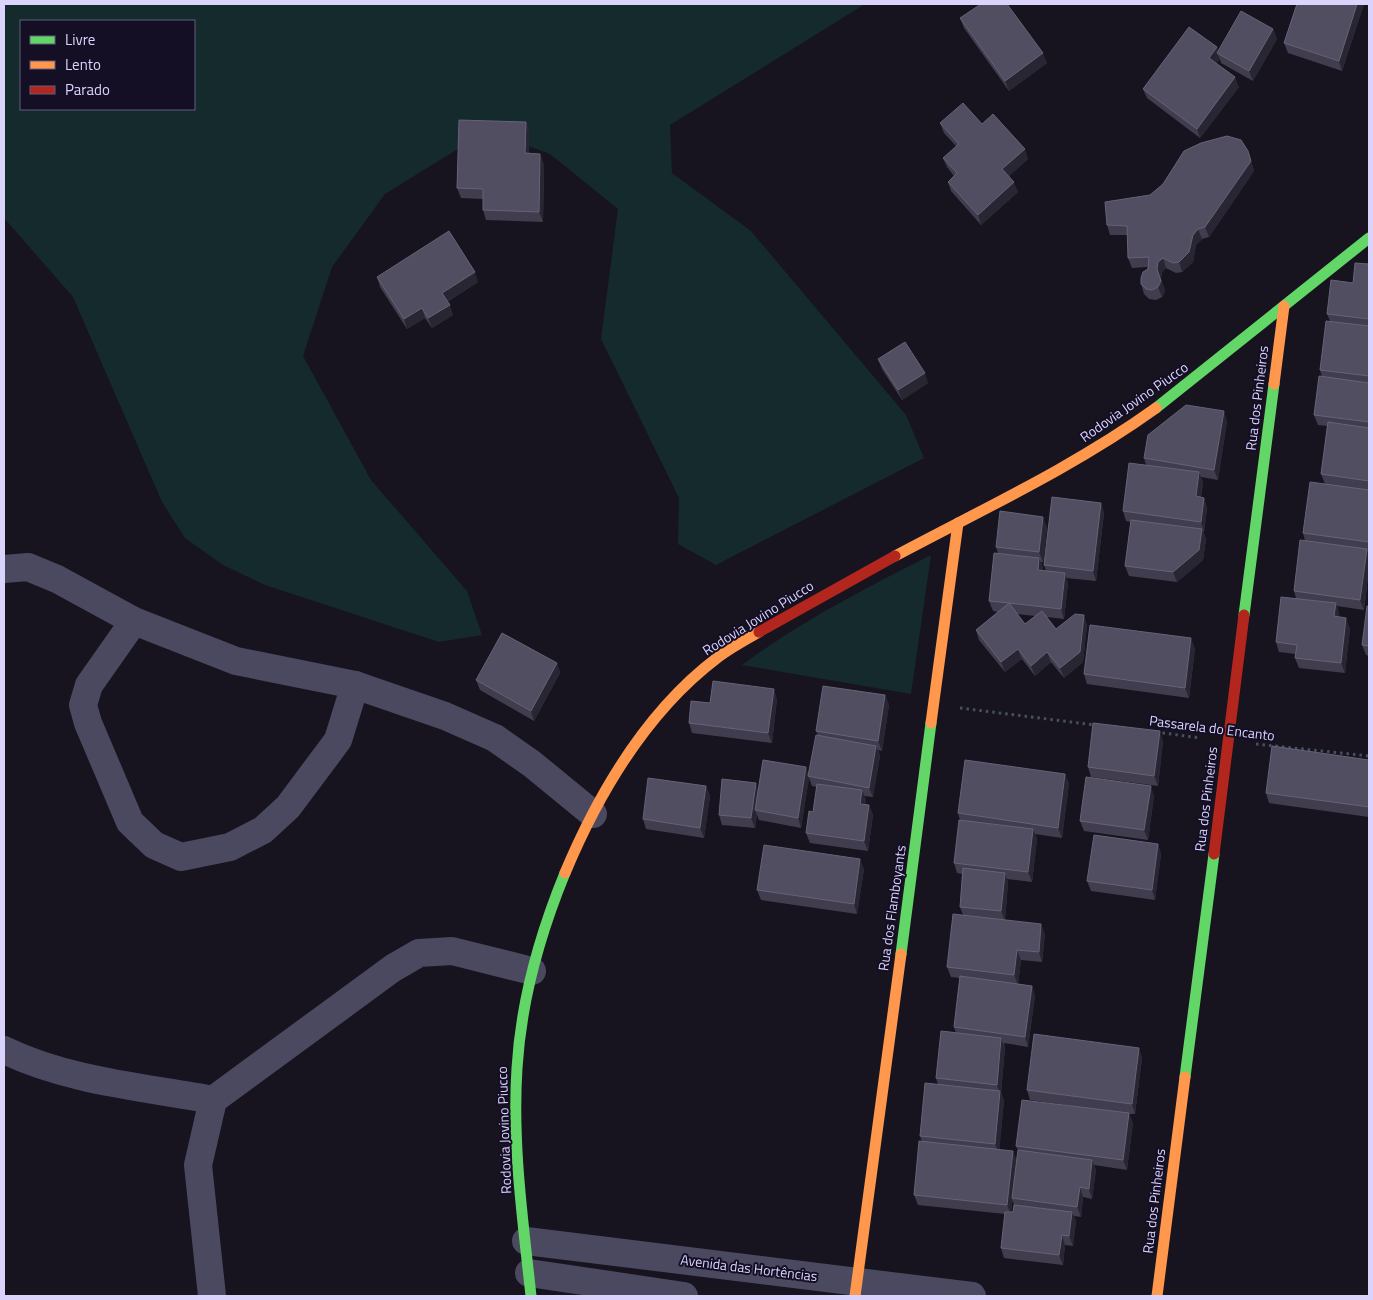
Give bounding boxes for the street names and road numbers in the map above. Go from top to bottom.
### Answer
street label: Rua dos Pinheiros [1240,344,1273,452]
street label: Rodovia Jovino Piucco [1075,356,1192,447]
street label: Rodovia Jovino Piucco [698,575,817,660]
street label: Passarela do Encanto [1148,709,1276,746]
street label: Rua dos Pinheiros [1189,745,1222,853]
street label: Rua dos Flamboyants [872,844,911,972]
street label: Rodovia Jovino Piucco [491,1066,516,1194]
street label: Rua dos Pinheiros [1137,1147,1170,1255]
street label: Avenida das Hortências [679,1249,819,1286]

